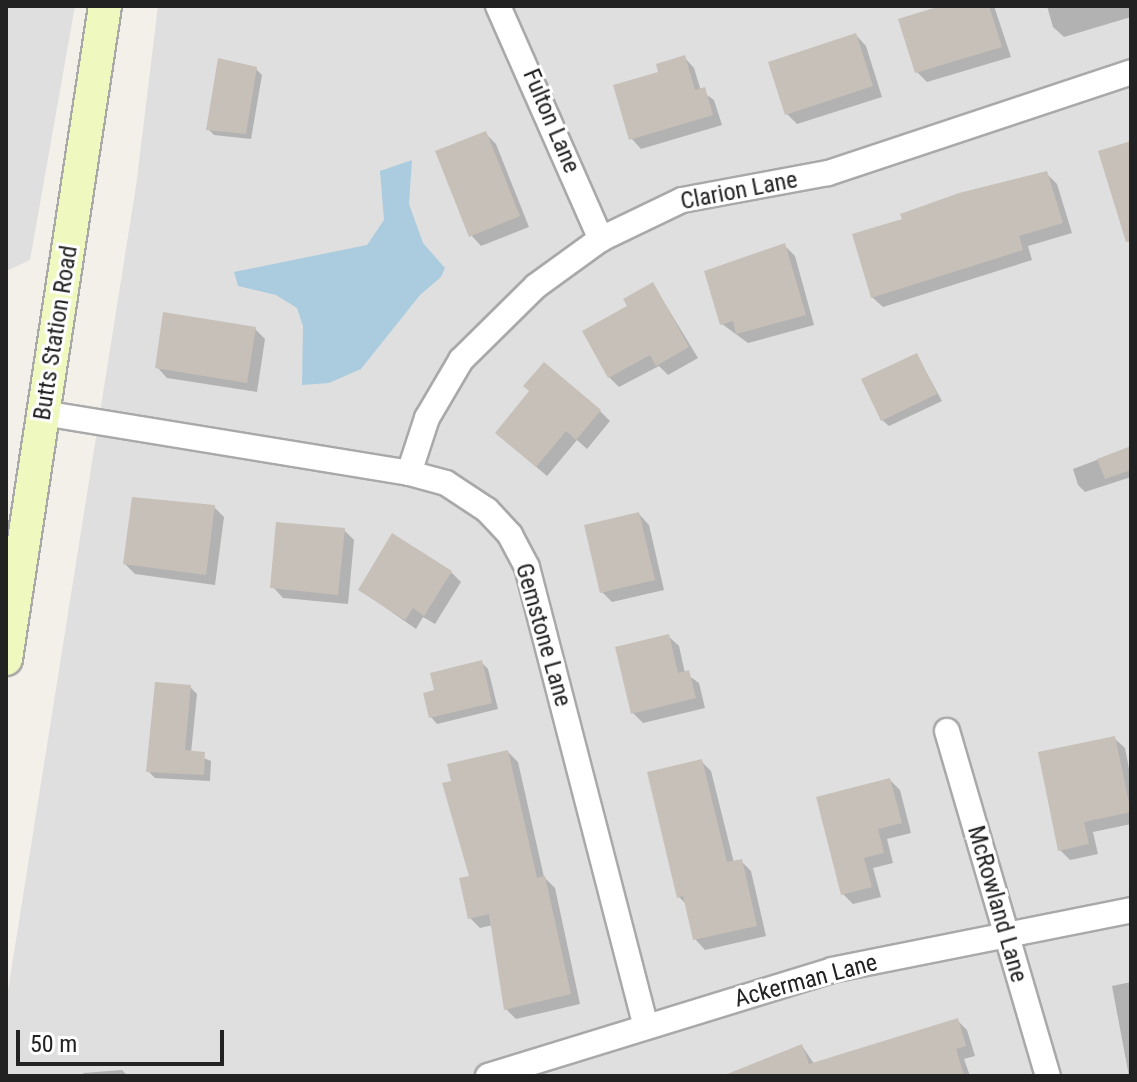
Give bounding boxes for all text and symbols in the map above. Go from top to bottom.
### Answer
street label: Fulton Lane [516,65,586,177]
street label: Clarion Lane [678,166,800,216]
street label: Butts Station Road [28,244,84,422]
street label: Gemstone Lane [509,560,577,710]
street label: McRowland Lane [961,822,1033,986]
street label: Ackerman Lane [731,948,881,1014]
scale bar [20,1014,228,1064]
text: 50 m [30,1030,77,1058]

